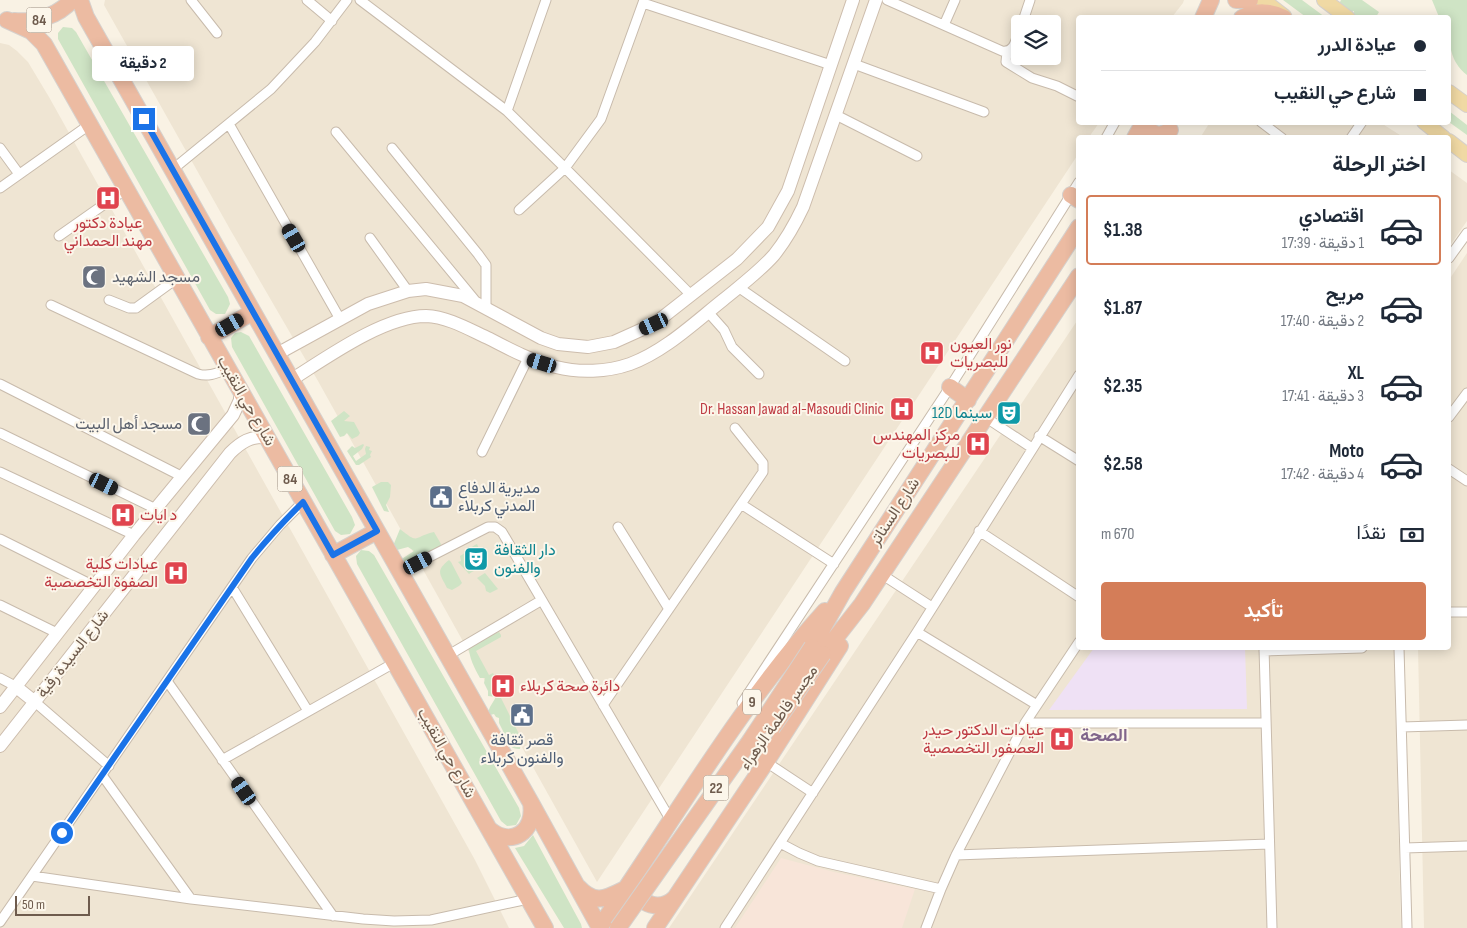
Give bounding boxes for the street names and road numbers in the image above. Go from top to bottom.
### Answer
road number: 84 [26,8,52,32]
street label: شارع حي النقيب [210,353,279,451]
road number: 84 [278,466,302,492]
street label: شارع السناتر [865,474,925,551]
street label: شارع السيدة رقية [33,606,114,702]
street label: مجسر فاطمة الزهراء [736,662,822,774]
road number: 9 [743,690,761,714]
street label: شارع حي النقيب [410,705,479,803]
road number: 22 [704,776,728,800]

